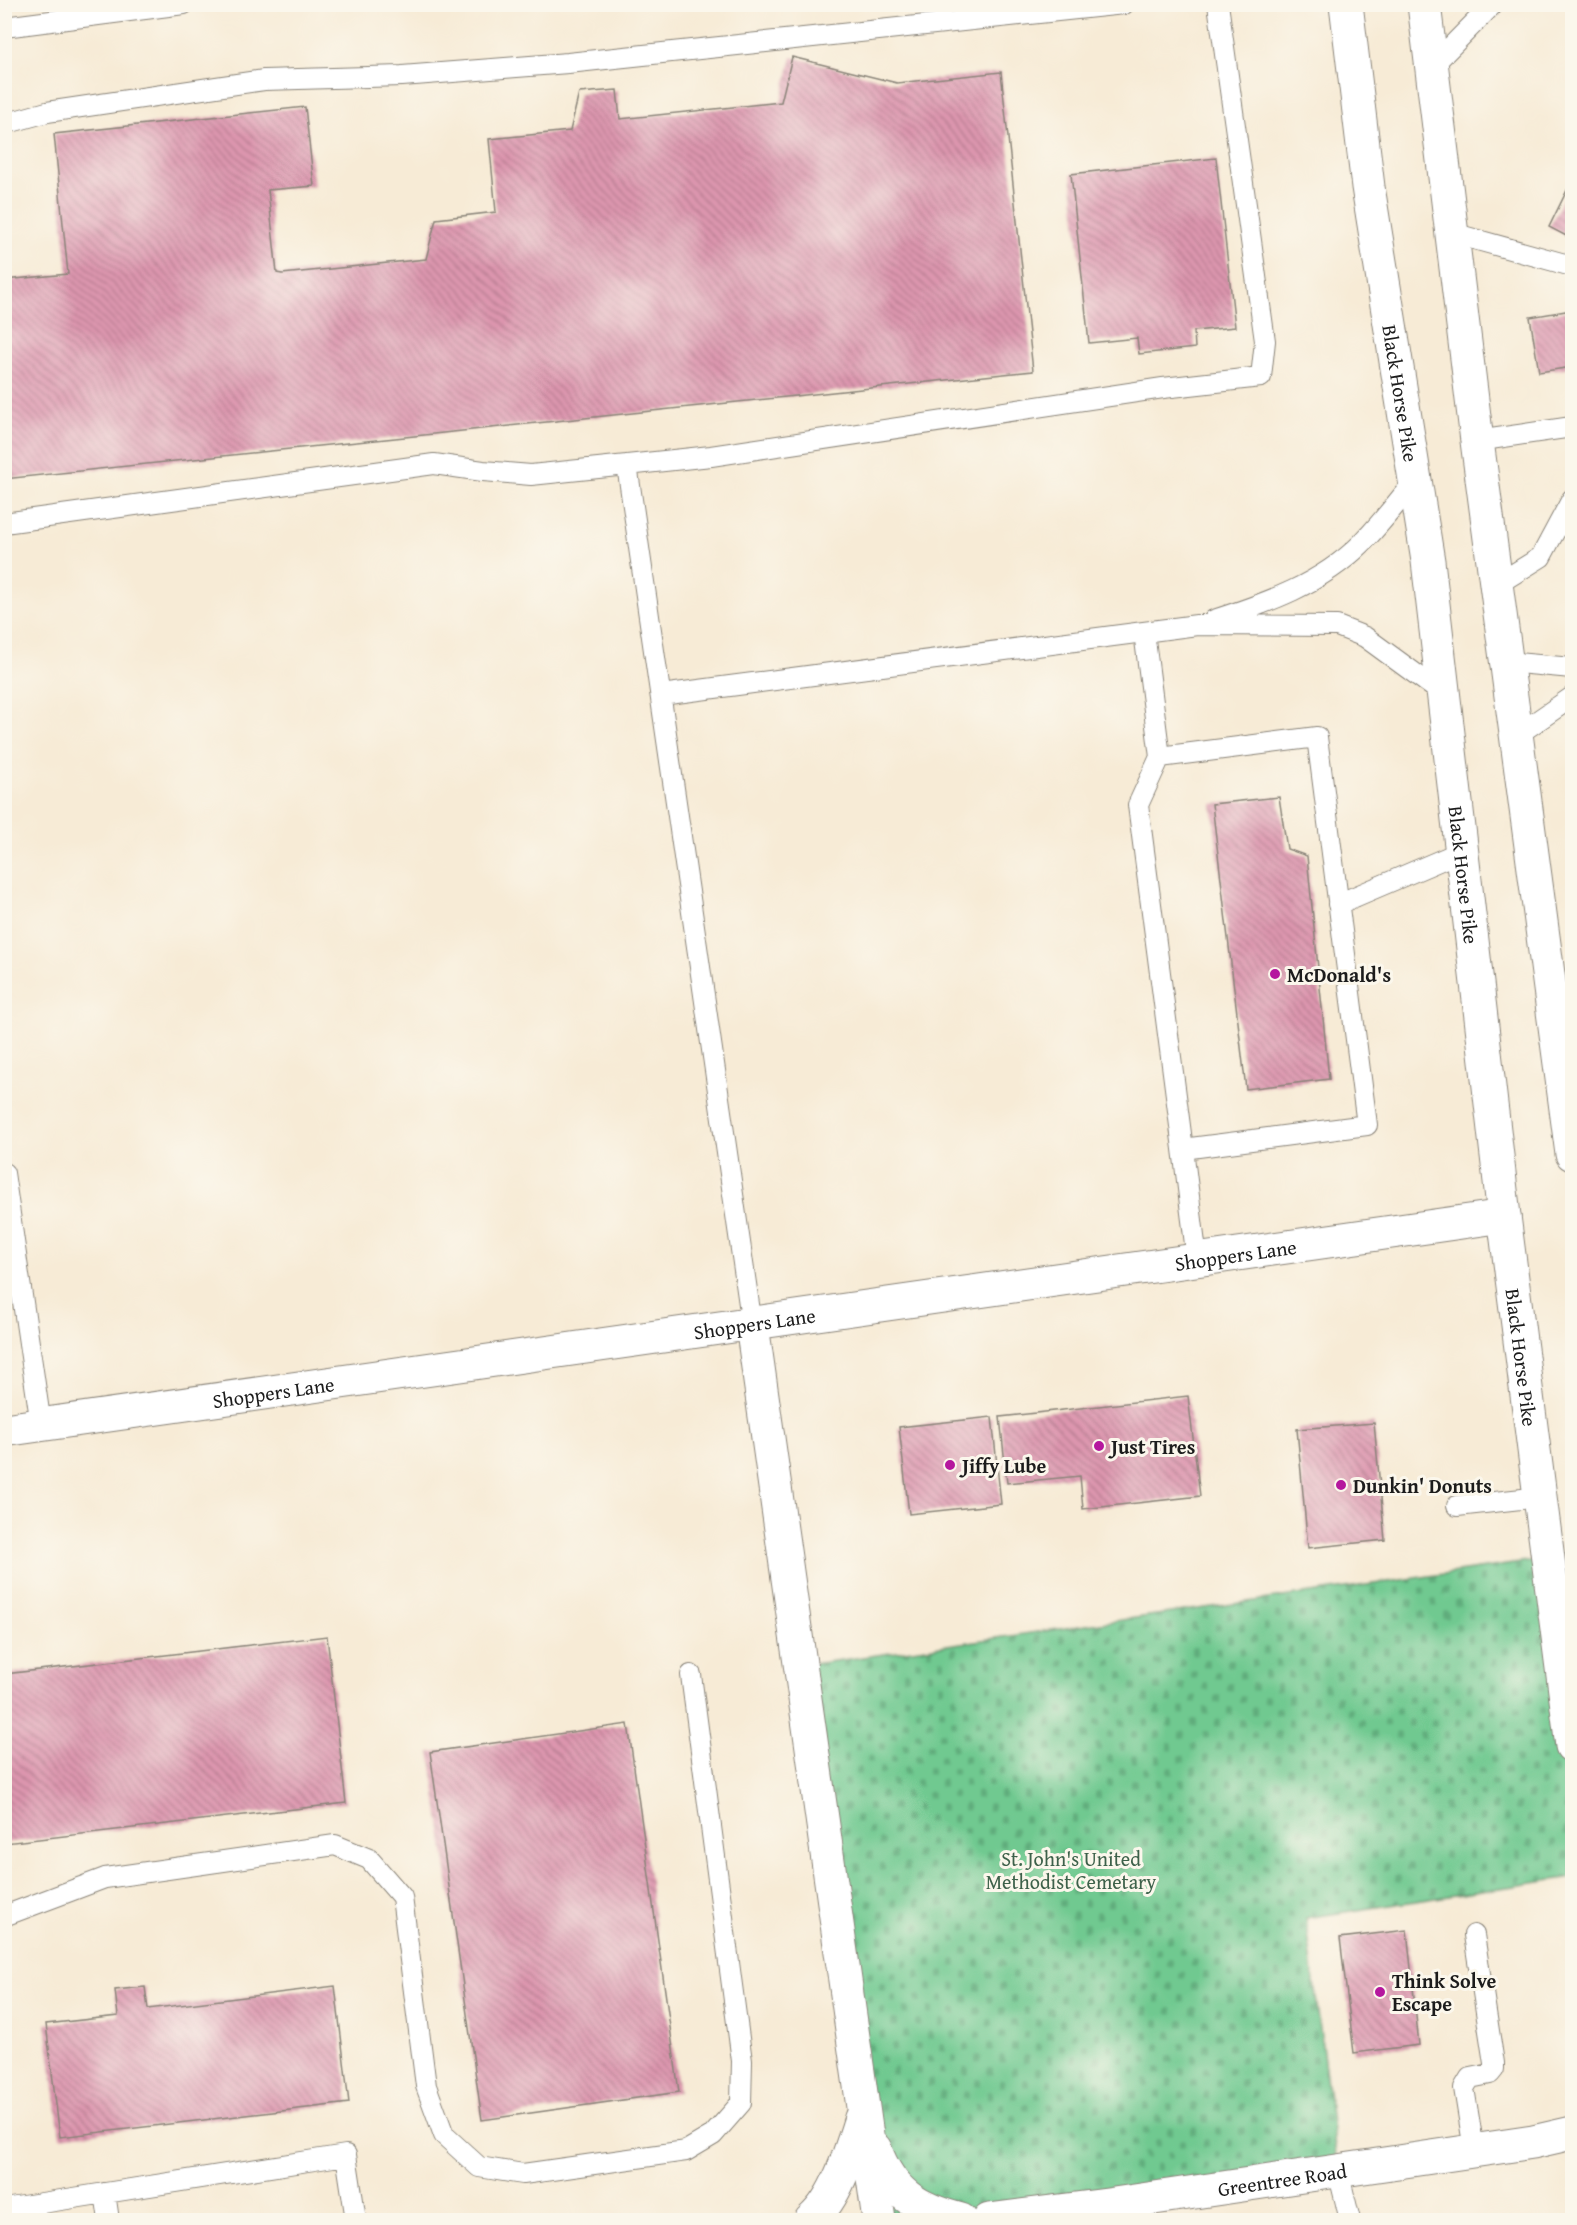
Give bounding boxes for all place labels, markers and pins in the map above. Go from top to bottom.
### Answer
place label: McDonald's [1287,960,1391,989]
marker: McDonald's [1268,967,1282,981]
place label: Just Tires [1108,1432,1195,1461]
marker: Just Tires [1092,1439,1106,1453]
place label: Jiffy Lube [959,1451,1047,1480]
marker: Jiffy Lube [943,1458,957,1472]
place label: Dunkin' Donuts [1353,1471,1492,1500]
marker: Dunkin' Donuts [1334,1478,1348,1492]
place label: Think Solve Escape [1392,1966,1497,2018]
marker: Think Solve Escape [1373,1985,1387,1999]

